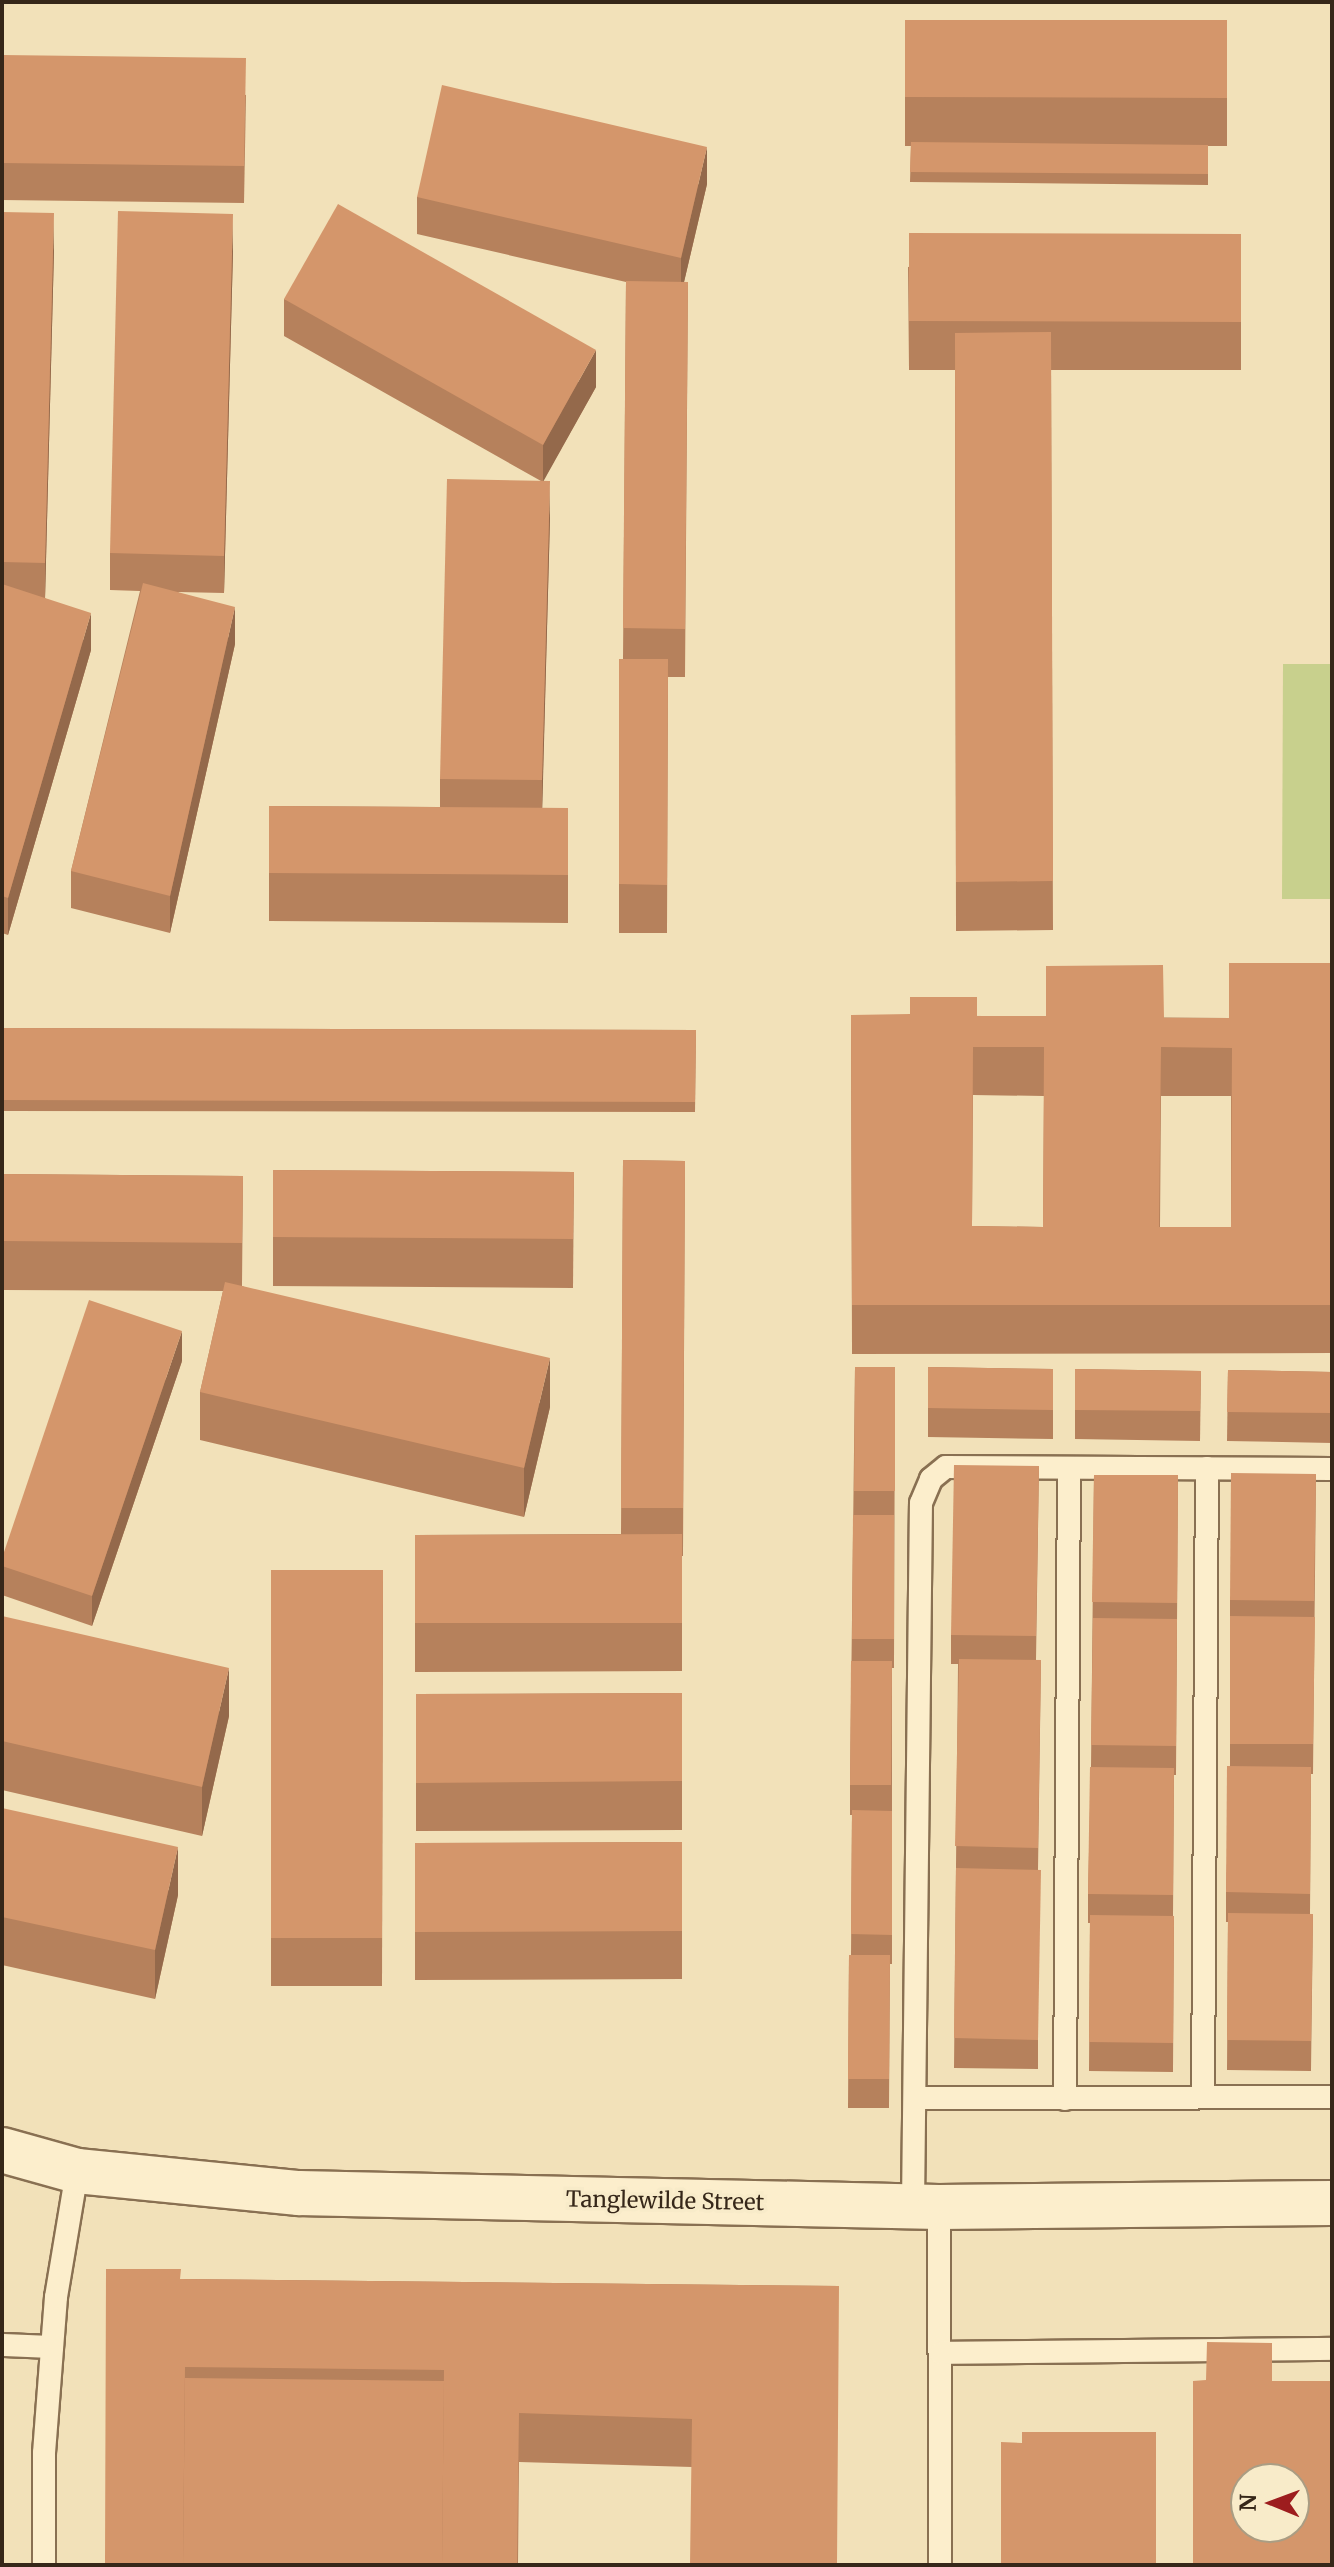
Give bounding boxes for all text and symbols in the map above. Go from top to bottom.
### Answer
street label: Tanglewilde Street [566,2186,764,2216]
north arrow [1230,2463,1310,2543]
text: N [1234,2494,1262,2512]

